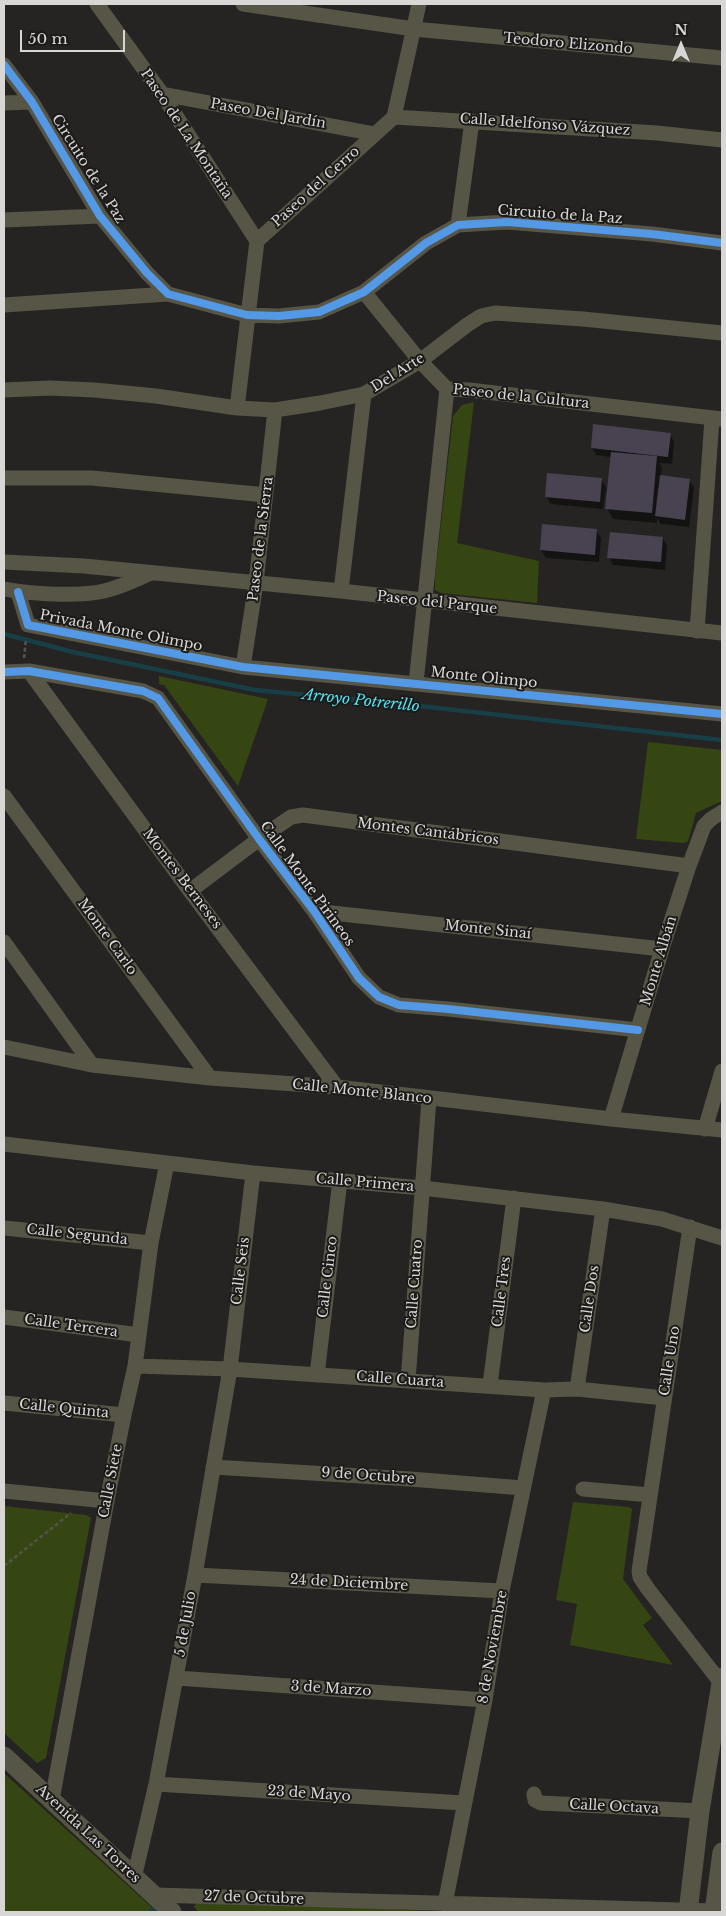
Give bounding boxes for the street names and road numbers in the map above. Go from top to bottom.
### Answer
street label: Teodoro Elizondo [503,30,633,58]
street label: Paseo de La Montaña [136,66,236,202]
street label: Paseo Del Jardín [209,96,327,132]
street label: Circuito de la Paz [48,111,128,227]
street label: Calle Idelfonso Vázquez [459,111,631,139]
street label: Paseo del Cerro [269,143,363,231]
street label: Circuito de la Paz [497,202,623,228]
street label: Del Arte [368,350,428,396]
street label: Paseo de la Cultura [452,381,590,413]
street label: Paseo de la Sierra [245,476,277,602]
street label: Paseo del Parque [376,588,498,618]
street label: Privada Monte Olimpo [38,607,204,655]
street label: Monte Olimpo [430,664,538,692]
street label: Montes Cantábricos [356,815,500,849]
street label: Calle Monte Pirineos [256,818,358,950]
street label: Montes Berneses [139,826,225,932]
street label: Monte Carlo [74,896,140,978]
street label: Monte Albán [637,914,681,1008]
street label: Monte Sinaí [444,917,532,943]
street label: Calle Monte Blanco [291,1076,433,1108]
street label: Calle Primera [315,1170,415,1196]
street label: Calle Segunda [26,1221,128,1249]
street label: Calle Cinco [315,1235,341,1319]
street label: Calle Seis [229,1236,253,1306]
street label: Calle Cuatro [404,1239,426,1329]
street label: Calle Tres [489,1256,515,1328]
street label: Calle Dos [577,1264,603,1334]
street label: Calle Tercera [23,1311,119,1341]
street label: Calle Uno [656,1325,684,1397]
street label: Calle Cuarta [355,1369,445,1391]
street label: Calle Quinta [18,1396,110,1422]
street label: Calle Siete [96,1442,126,1520]
street label: 9 de Octubre [321,1464,415,1488]
street label: 24 de Diciembre [289,1572,409,1594]
street label: 8 de Noviembre [475,1589,511,1705]
street label: 5 de Julio [172,1590,200,1658]
street label: 3 de Marzo [290,1678,372,1700]
street label: Avenida Las Torres [32,1781,144,1887]
street label: 23 de Mayo [267,1783,351,1805]
street label: Calle Octava [569,1796,659,1818]
street label: 27 de Octubre [204,1888,304,1908]

